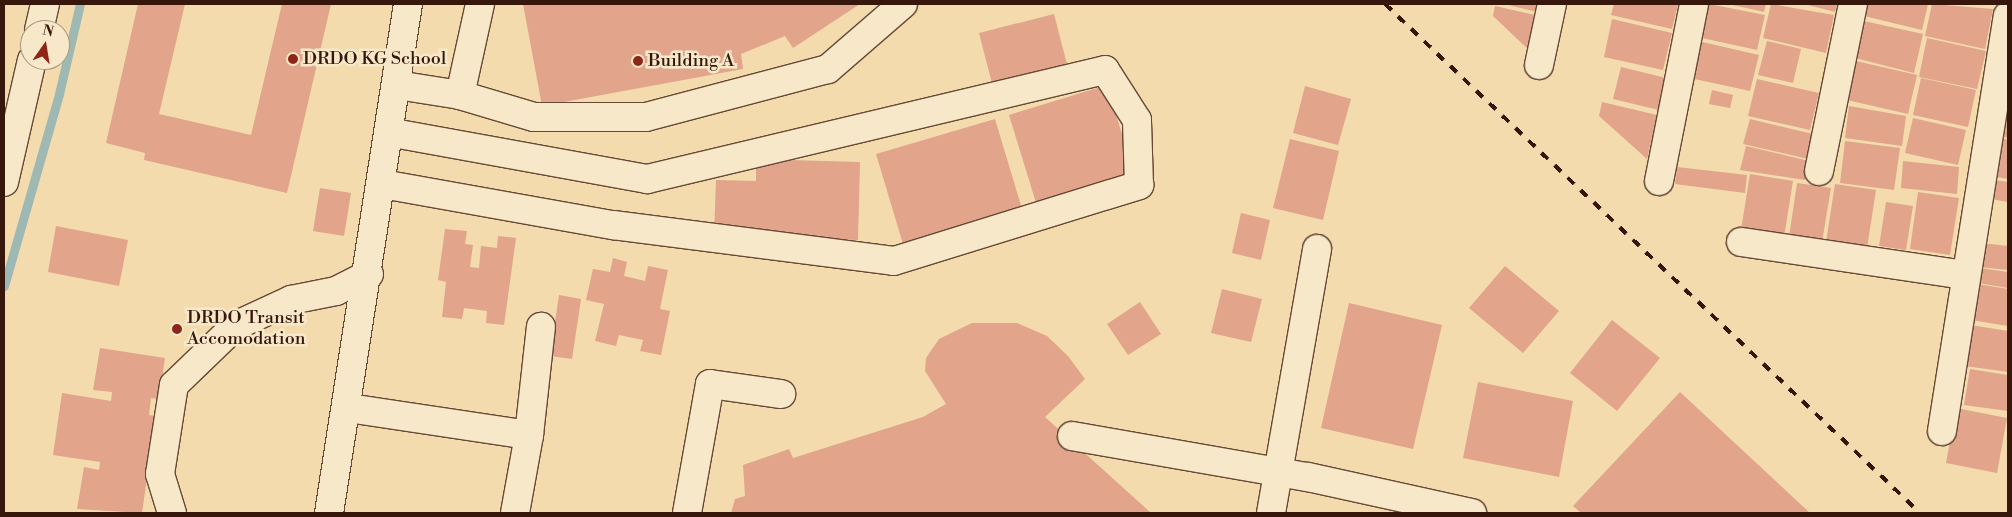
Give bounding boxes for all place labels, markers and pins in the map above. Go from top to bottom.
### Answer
place label: DRDO KG School [303,48,446,70]
place label: Building A [648,50,734,72]
marker: DRDO KG School [287,53,299,65]
marker: Building A [632,55,644,67]
place label: DRDO Transit Accomodation [187,308,306,350]
marker: DRDO Transit Accomodation [171,323,183,335]

